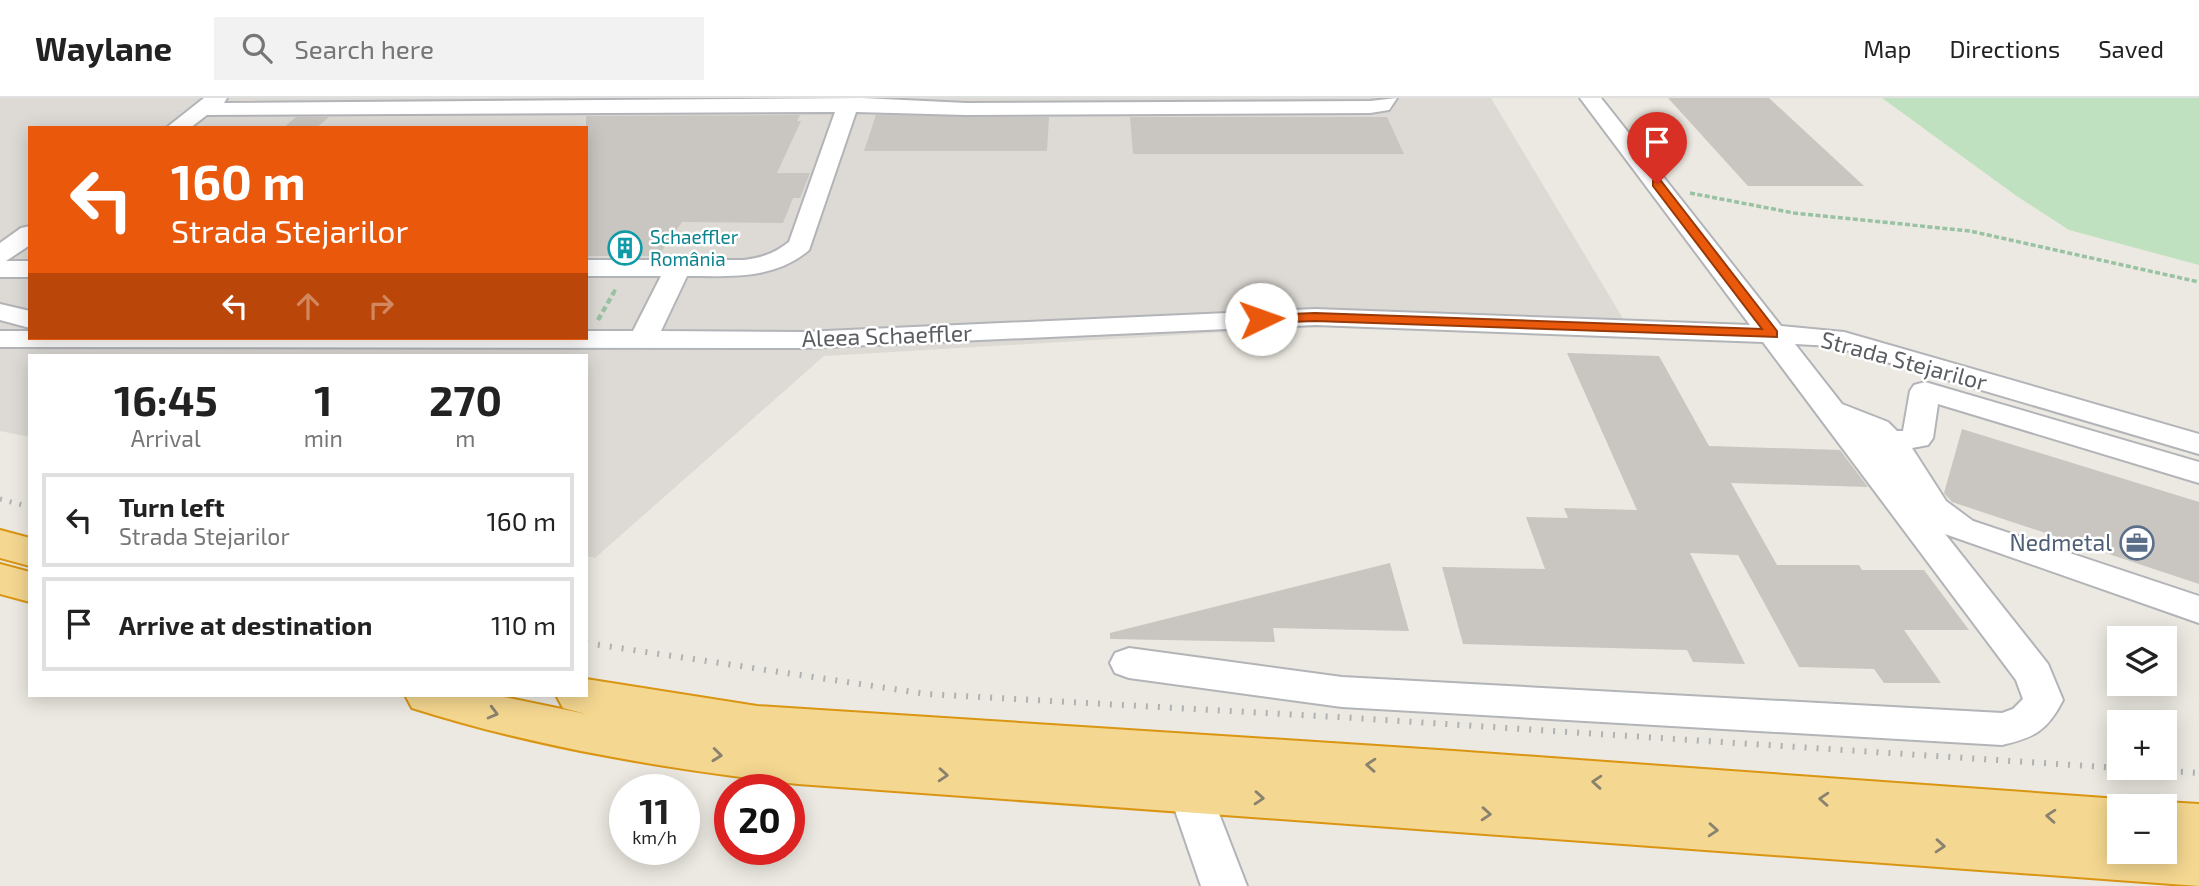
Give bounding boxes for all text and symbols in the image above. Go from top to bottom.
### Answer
search box [214,17,704,80]
text: Waylane [35,28,172,68]
icon: search [238,29,276,67]
text: Search here [294,33,434,64]
text: Map [1863,34,1911,63]
text: Directions [1949,34,2060,63]
text: Saved [2098,34,2164,63]
pin [1627,112,1687,184]
icon: arrive [1638,123,1676,161]
text: 160 m [171,151,306,210]
icon: left [56,154,147,245]
text: Strada Stejarilor [171,211,408,249]
place label: Schaeffler România [650,225,739,270]
building icon: Schaeffler România [606,229,644,267]
position arrow [1224,282,1298,356]
icon: left [216,287,254,325]
icon: ahead [289,287,327,325]
icon: right [362,287,400,325]
street label: Aleea Schaeffler [801,318,973,352]
street label: Strada Stejarilor [1818,324,1990,396]
text: 16:45 [114,374,218,424]
text: 1 [314,374,332,424]
text: 270 [429,374,502,424]
text: Arrival [131,424,201,452]
text: min [304,424,343,452]
text: m [455,424,476,452]
text: Turn left [119,491,225,522]
icon: left [60,501,98,539]
text: 160 m [487,505,556,536]
text: Strada Stejarilor [119,522,290,550]
office icon: Nedmetal [2118,524,2156,562]
place label: Nedmetal [2010,528,2112,556]
icon: arrive [60,605,98,643]
text: Arrive at destination [119,609,372,640]
text: 110 m [491,609,556,640]
map controls [2107,626,2177,864]
button: layers [2107,626,2177,696]
one-way arrow [487,705,499,719]
button: + [2107,710,2177,780]
one-way arrow [712,747,723,762]
one-way arrow [1365,758,1376,773]
one-way arrow [938,767,949,782]
speed limit sign: 20 [714,774,805,865]
one-way arrow [1592,775,1603,790]
text: 11 [639,789,670,831]
one-way arrow [1254,790,1265,805]
one-way arrow [1819,792,1830,807]
button: − [2107,794,2177,864]
one-way arrow [1481,806,1492,821]
one-way arrow [2045,809,2056,824]
one-way arrow [1708,822,1719,837]
text: km/h [632,826,677,848]
one-way arrow [1935,838,1946,853]

